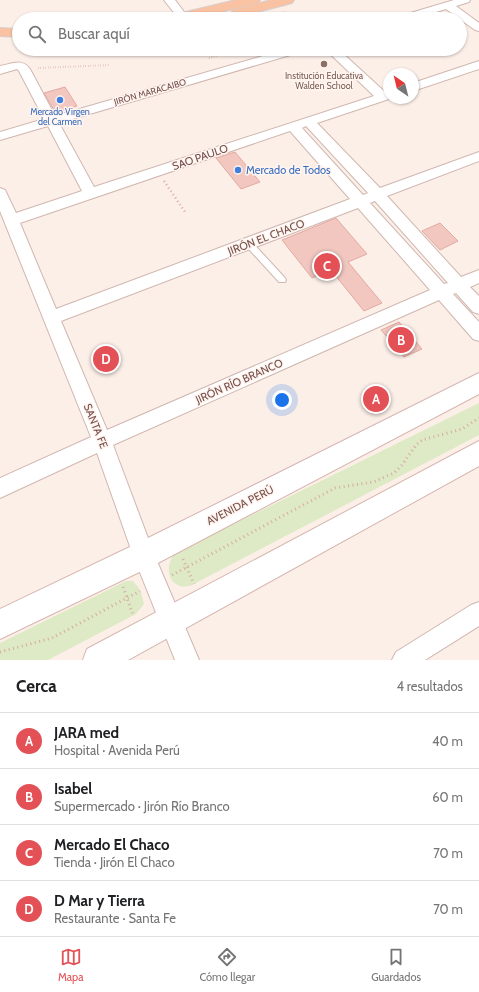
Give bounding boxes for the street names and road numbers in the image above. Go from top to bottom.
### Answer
street label: JIRÓN MARACAIBO [111,75,187,107]
street label: SAO PAULO [170,141,230,173]
street label: JIRÓN EL CHACO [225,216,307,258]
street label: JIRÓN RÍO BRANCO [192,355,285,407]
street label: SANTA FE [81,401,111,451]
street label: AVENIDA PERÚ [204,482,276,528]

